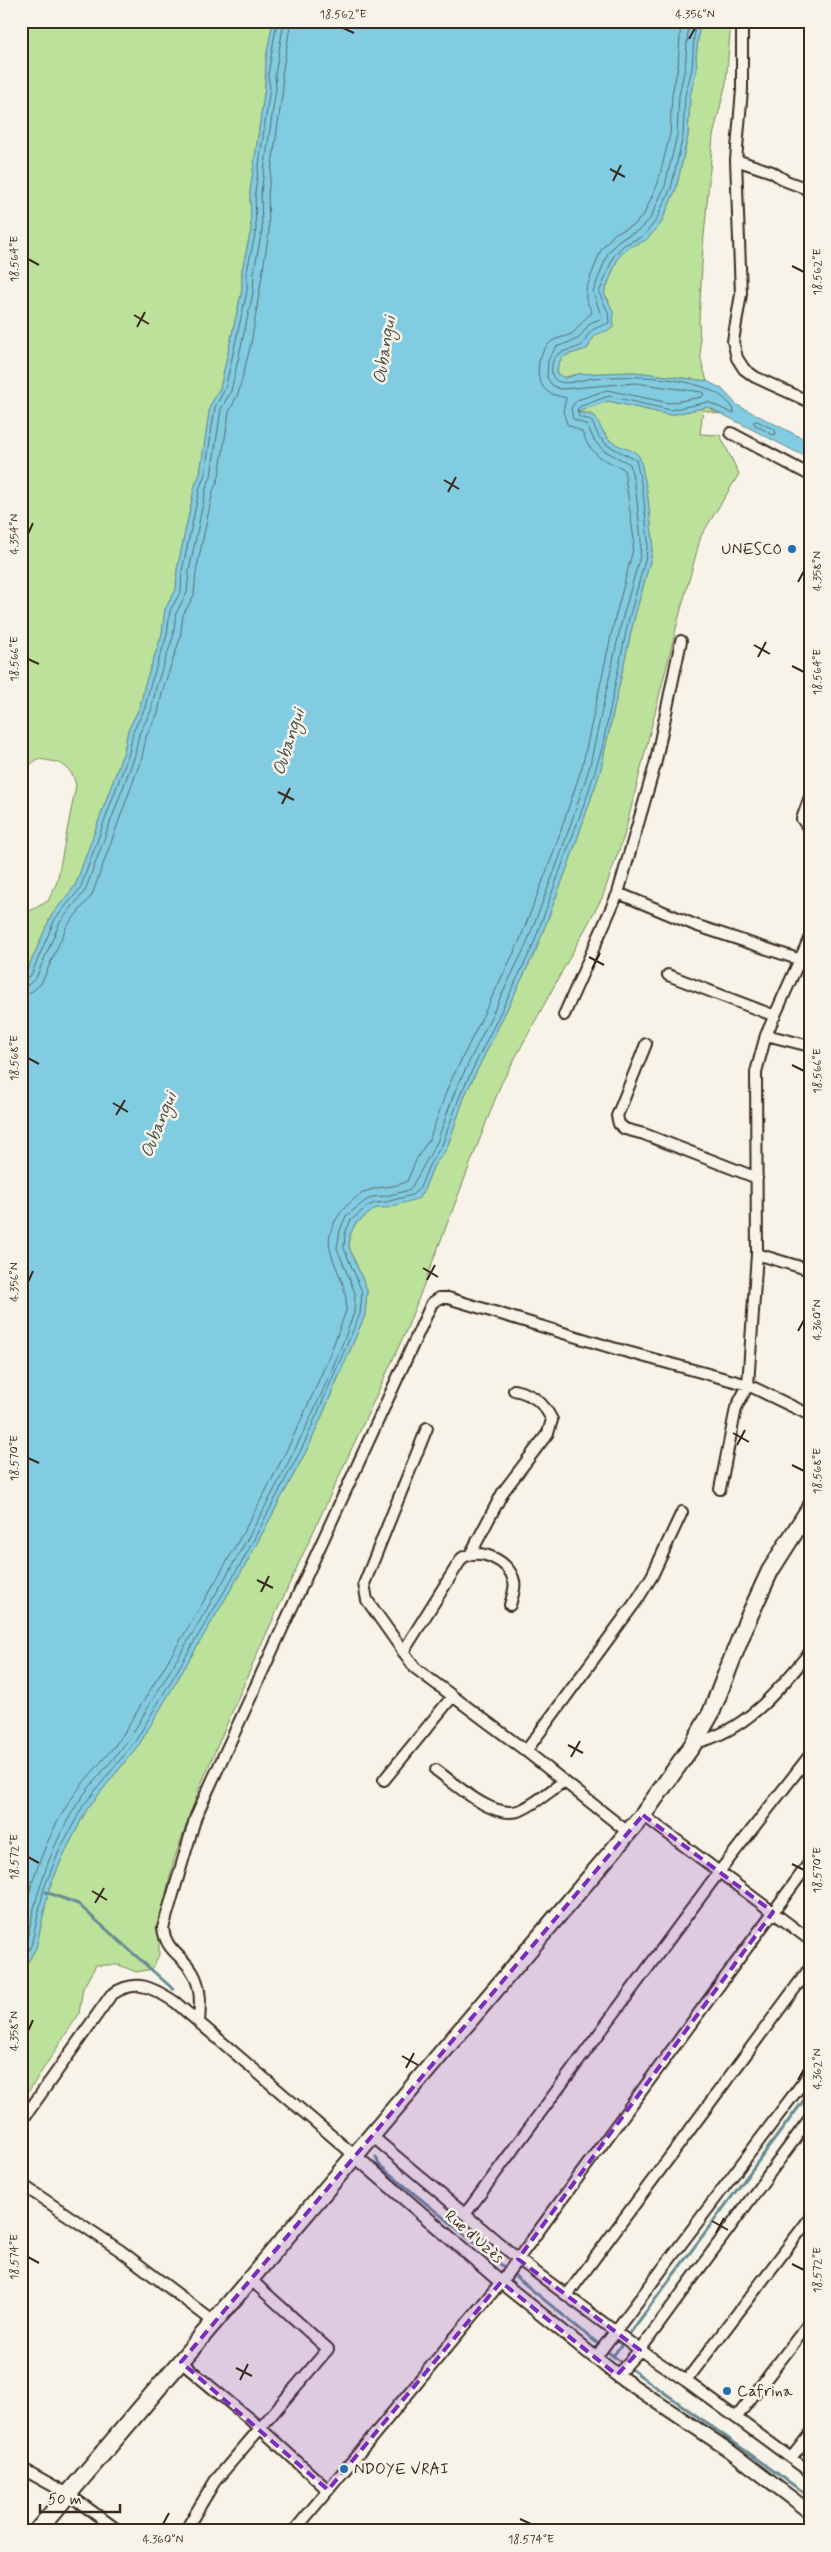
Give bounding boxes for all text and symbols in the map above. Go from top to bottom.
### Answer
text: 18.562°E [320,7,366,23]
text: 4.356°N [675,7,715,23]
text: 18.564°E [7,236,23,282]
text: 18.562°E [810,249,826,295]
water label: Oubangui [368,312,404,386]
text: 4.354°N [7,514,23,554]
place label: UNESCO [721,539,782,560]
marker: UNESCO [786,543,798,555]
text: 4.358°N [810,551,826,591]
text: 18.566°E [7,636,23,682]
text: 18.564°E [810,649,826,695]
water label: Oubangui [267,704,314,779]
text: 18.568°E [7,1035,23,1081]
text: 18.566°E [810,1048,826,1094]
water label: Oubangui [135,1087,186,1162]
text: 4.356°N [7,1262,23,1302]
text: 4.360°N [810,1299,826,1341]
text: 18.570°E [7,1435,23,1481]
text: 18.568°E [810,1448,826,1494]
text: 18.572°E [7,1834,23,1880]
text: 18.570°E [810,1847,826,1893]
text: 4.358°N [7,2011,23,2051]
text: 4.362°N [810,2048,826,2090]
street label: Rue d'Uzès [440,2206,508,2268]
text: 18.574°E [7,2234,23,2280]
text: 18.572°E [810,2247,826,2293]
place label: Cafrina [737,2381,793,2402]
marker: Cafrina [721,2385,733,2397]
place label: NDOYE VRAI [354,2459,449,2480]
marker: NDOYE VRAI [338,2463,350,2475]
scale bar [40,2482,120,2514]
text: 50 m [48,2490,82,2510]
text: 4.360°N [142,2532,184,2548]
text: 18.574°E [508,2532,554,2548]

